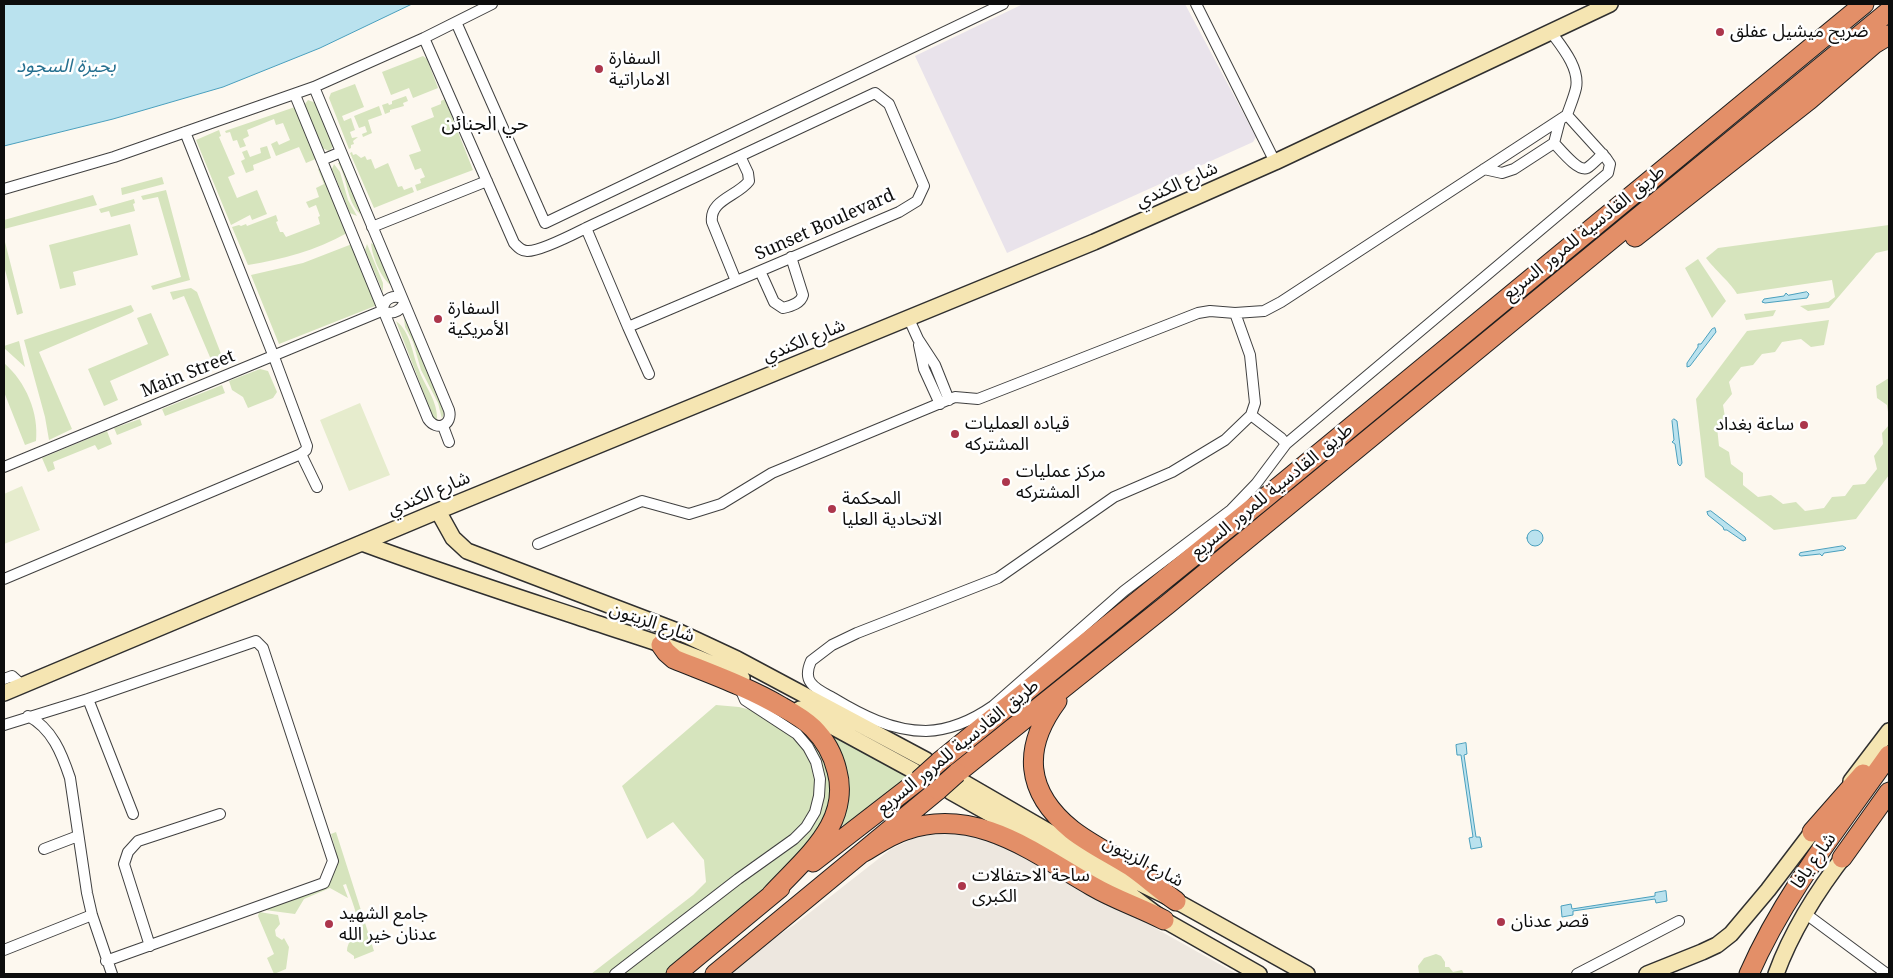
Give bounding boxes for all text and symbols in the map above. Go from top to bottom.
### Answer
place label: ضريح ميشيل عفلق [1730,21,1868,43]
marker: ضريح ميشيل عفلق [1714,26,1726,38]
place label: السفارة الاماراتية [609,48,670,90]
water label: بحيرة السجود [16,56,116,78]
marker: السفارة الاماراتية [593,63,605,75]
district label: حي الجنائن [441,112,529,136]
street label: شارع الكندي [1133,157,1221,213]
street label: طريق القادسية للمرور السريع [1499,161,1669,305]
street label: Sunset Boulevard [752,185,898,265]
place label: السفارة الأمريكية [448,298,509,340]
marker: السفارة الأمريكية [432,313,444,325]
street label: شارع الكندي [759,315,849,367]
street label: Main Street [138,345,238,403]
place label: قياده العمليات المشتركه [965,413,1070,456]
place label: ساعة بغداد [1716,414,1794,436]
street label: طريق القادسية للمرور السريع [1187,419,1357,563]
marker: ساعة بغداد [1798,419,1810,431]
marker: قياده العمليات المشتركه [949,428,961,440]
place label: مركز عمليات المشتركه [1016,461,1106,504]
street label: شارع الكندي [385,467,473,521]
marker: مركز عمليات المشتركه [1000,476,1012,488]
place label: المحكمة الاتحادية العليا [842,488,942,530]
marker: المحكمة الاتحادية العليا [826,503,838,515]
street label: شارع الزيتون [607,598,697,648]
street label: طريق القادسية للمرور السريع [873,675,1043,819]
street label: شارع يافا [1787,829,1841,893]
street label: شارع الزيتون [1099,832,1187,892]
place label: ساحة الاحتفالات الكبرى [972,865,1090,908]
marker: ساحة الاحتفالات الكبرى [956,880,968,892]
place label: جامع الشهيد عدنان خير الله [339,903,437,946]
place label: قصر عدنان [1511,911,1589,933]
marker: قصر عدنان [1495,916,1507,928]
marker: جامع الشهيد عدنان خير الله [323,918,335,930]

